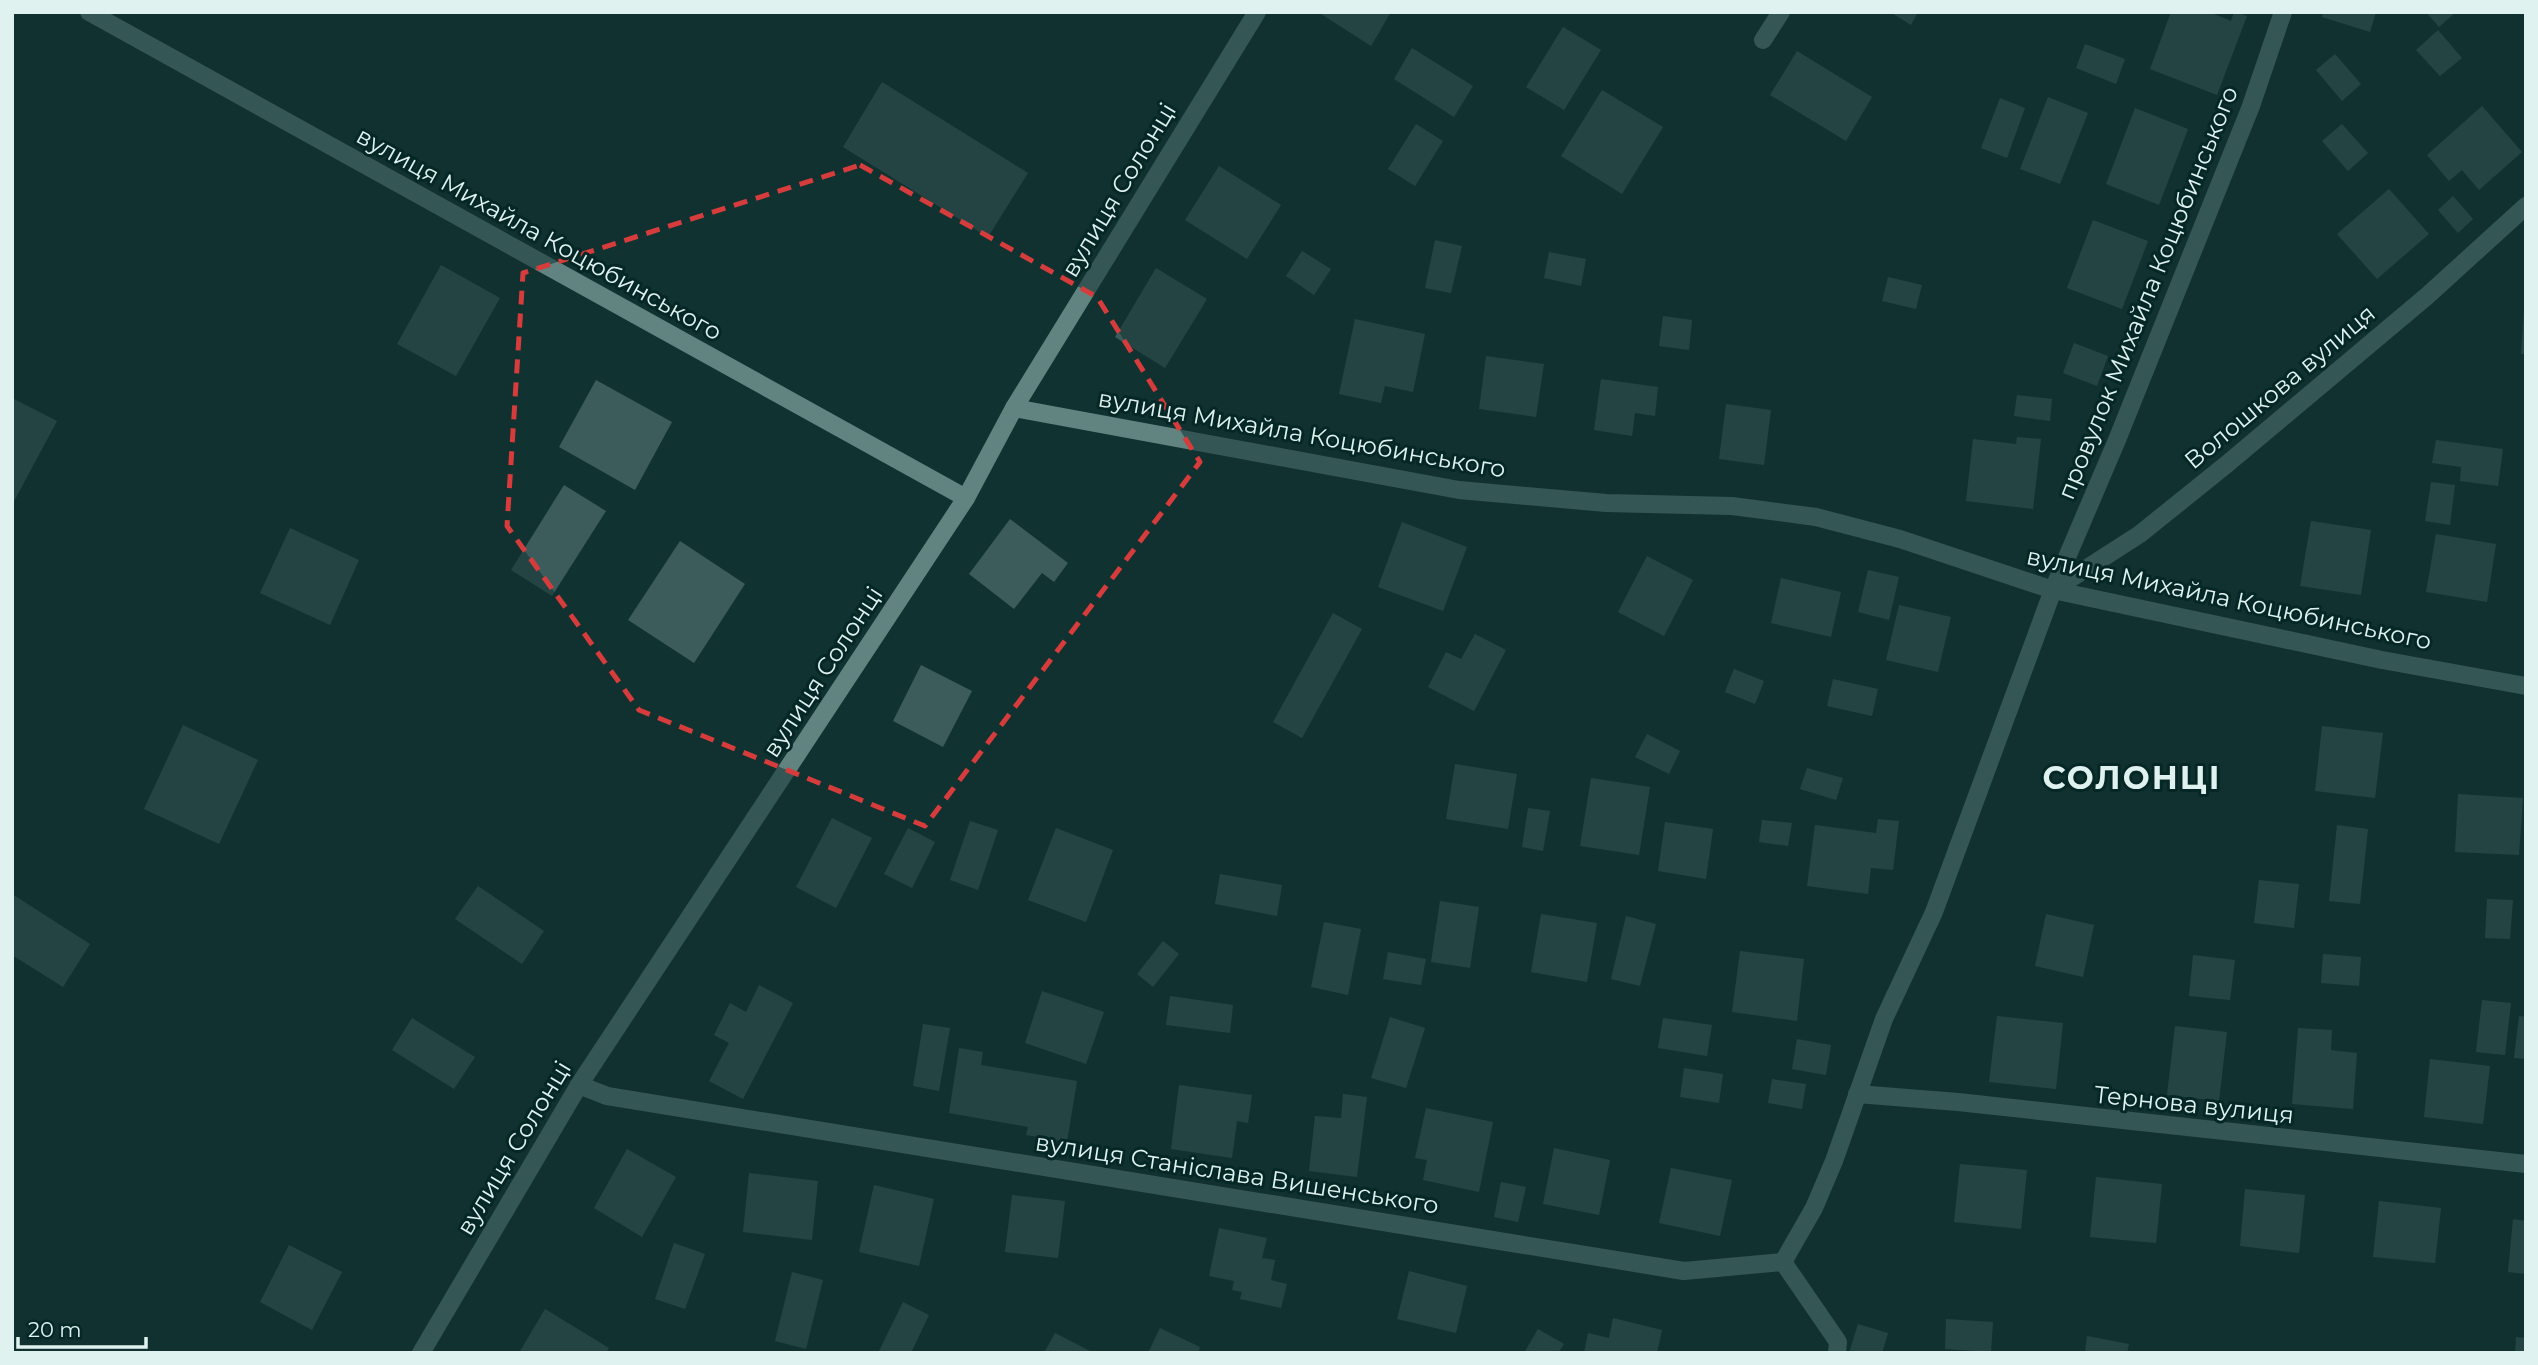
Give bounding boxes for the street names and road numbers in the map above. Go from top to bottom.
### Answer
street label: провулок Михайла Коцюбинського [2051,82,2244,504]
street label: вулиця Солонці [1055,98,1182,282]
street label: вулиця Михайла Коцюбинського [351,121,727,346]
street label: Волошкова вулиця [2179,298,2381,475]
street label: вулиця Михайла Коцюбинського [1096,383,1508,484]
street label: вулиця Михайла Коцюбинського [2024,541,2434,656]
street label: вулиця Солонці [757,581,889,763]
street label: вулиця Солонці [450,1056,577,1240]
street label: Тернова вулиця [2093,1080,2295,1129]
street label: вулиця Станіслава Вишенського [1033,1127,1441,1220]

